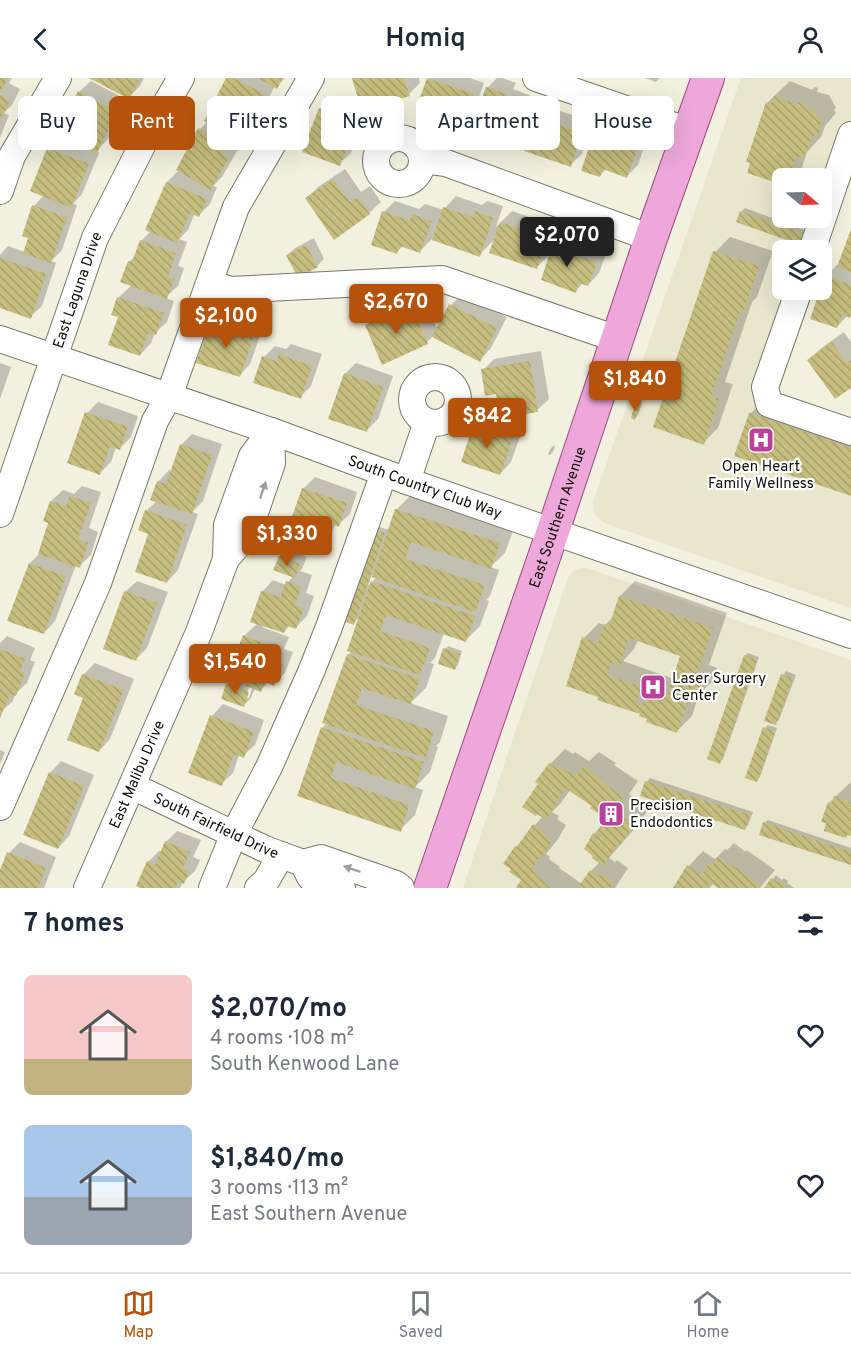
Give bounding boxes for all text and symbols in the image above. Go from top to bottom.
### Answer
text: Homiq [385,22,466,56]
icon: back [24,23,57,56]
icon: person [794,23,827,56]
chip: Buy [18,96,97,150]
chip: Rent [109,96,195,150]
chip: Filters [207,96,309,150]
chip: New [321,96,404,150]
chip: Apartment [416,96,560,150]
chip: House [572,96,674,150]
north arrow [772,168,832,228]
map controls [772,168,832,300]
pin: $2,070 [518,217,616,268]
text: $2,070 [534,223,600,249]
street label: East Laguna Drive [50,229,108,351]
button: layers [772,240,832,300]
pin: $2,670 [347,284,445,335]
text: $2,670 [363,290,429,316]
pin: $2,100 [177,298,275,349]
text: $2,100 [194,304,258,330]
pin: $1,840 [586,361,684,412]
text: $1,840 [603,367,667,393]
pin: $842 [451,398,523,449]
text: $842 [462,404,512,430]
hospital icon: Open Heart Family Wellness [746,425,776,455]
street label: East Southern Avenue [526,445,591,591]
street label: South Country Club Way [345,452,504,524]
place label: Open Heart Family Wellness [708,458,814,494]
one-way arrow [259,481,268,499]
pin: $1,330 [238,516,336,567]
text: $1,330 [256,522,318,548]
pin: $1,540 [186,644,284,695]
text: $1,540 [203,650,267,676]
place label: Laser Surgery Center [672,670,766,706]
hospital icon: Laser Surgery Center [638,672,668,702]
street label: East Malibu Drive [106,718,170,832]
street label: South Fairfield Drive [150,789,281,864]
place label: Precision Endodontics [630,797,713,833]
building icon: Precision Endodontics [596,799,626,829]
one-way arrow [343,863,361,873]
text: 7 homes [24,908,124,941]
icon: filters [794,908,827,941]
text: $2,070/mo [210,993,347,1026]
icon: home [72,999,144,1071]
icon: heart [794,1019,827,1052]
text: 4 rooms · 108 m² [210,1026,354,1052]
text: South Kenwood Lane [210,1052,399,1078]
text: $1,840/mo [210,1143,344,1176]
icon: home [72,1149,144,1221]
icon: heart [794,1169,827,1202]
text: 3 rooms · 113 m² [210,1176,348,1202]
text: East Southern Avenue [210,1202,407,1228]
tab: Map [122,1287,155,1343]
tab: Saved [399,1287,443,1343]
tab: Home [687,1287,729,1343]

